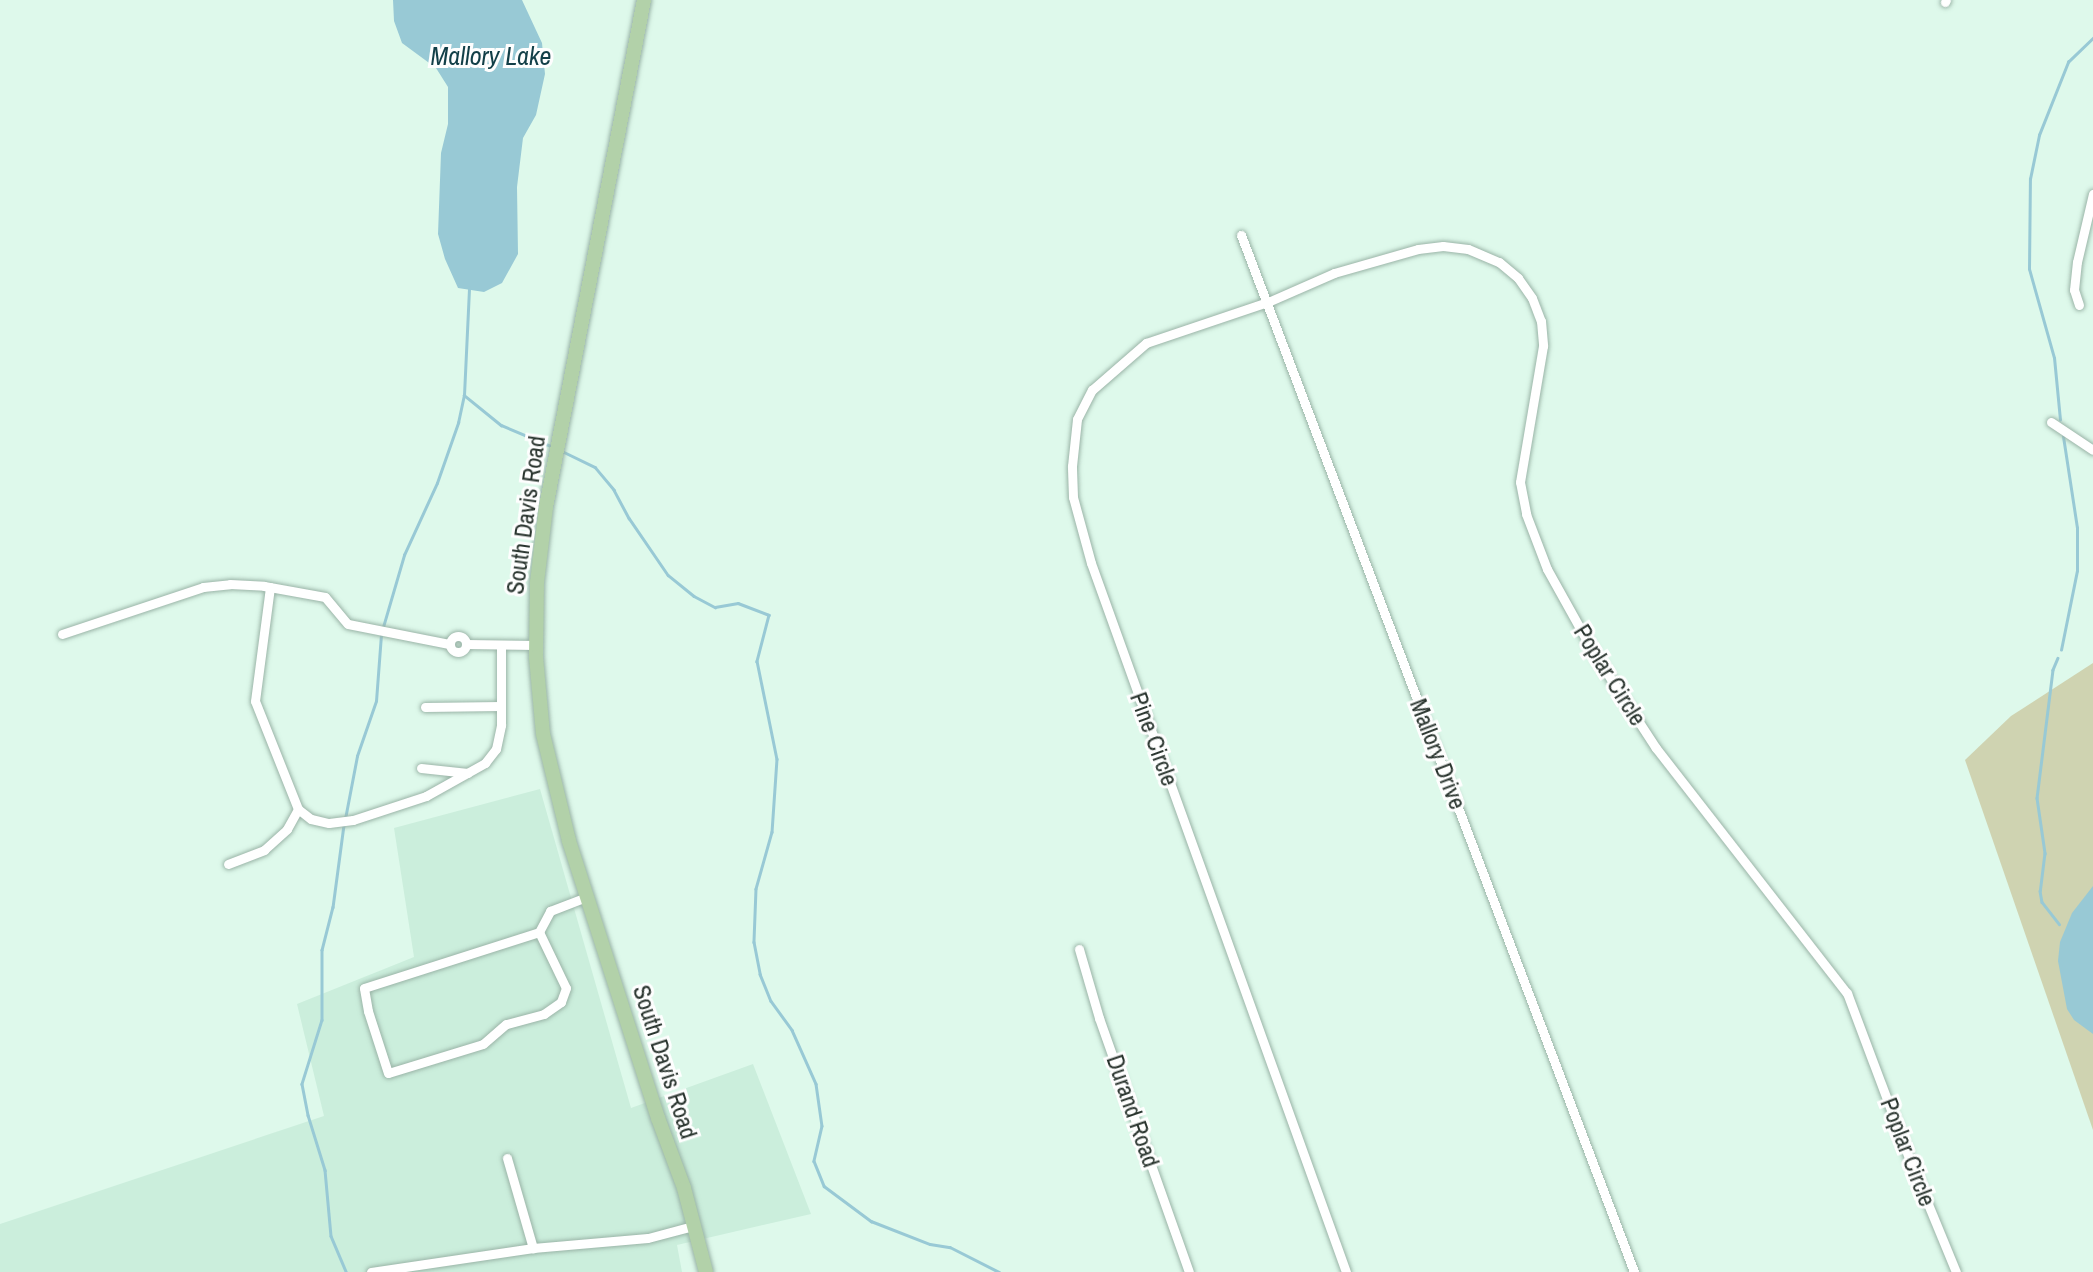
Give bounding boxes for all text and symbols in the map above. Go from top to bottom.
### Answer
water label: Mallory Lake [431,40,551,72]
street label: South Davis Road [501,434,551,596]
street label: Poplar Circle [1568,619,1652,731]
street label: Pine Circle [1124,688,1184,790]
street label: Mallory Drive [1404,695,1472,813]
street label: South Davis Road [627,982,703,1142]
street label: Durand Road [1100,1051,1166,1171]
street label: Poplar Circle [1874,1094,1942,1210]

